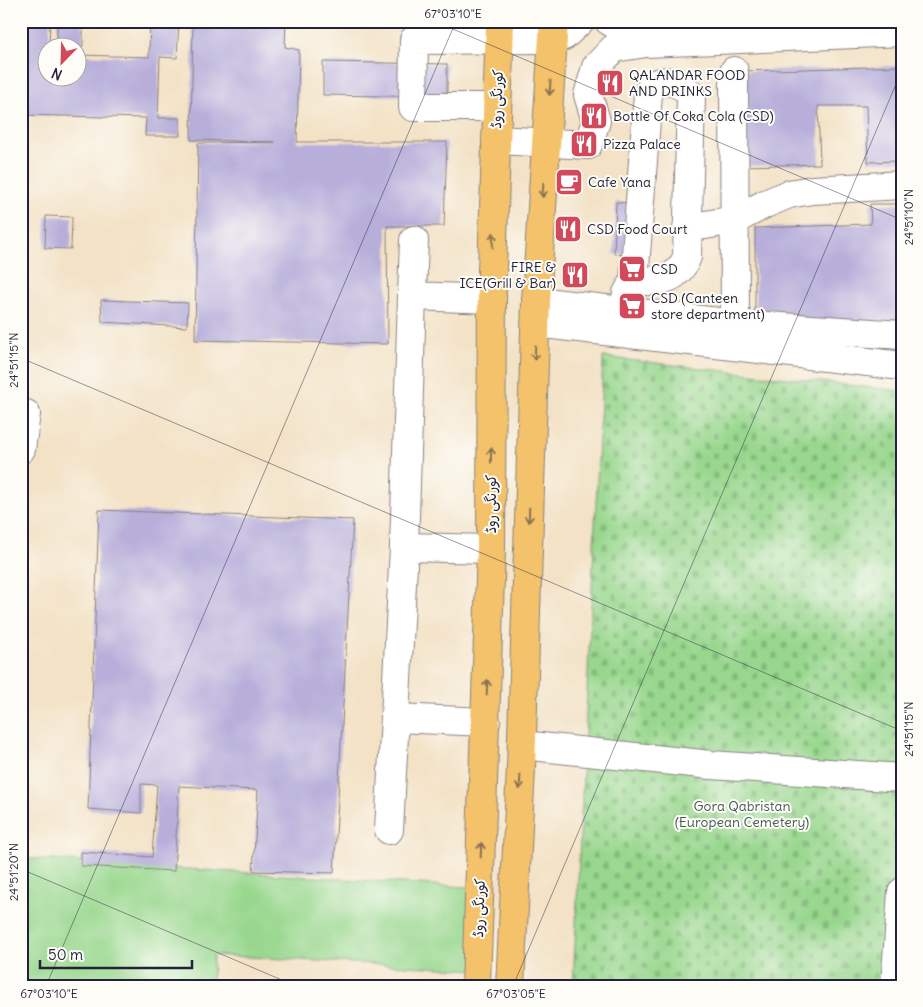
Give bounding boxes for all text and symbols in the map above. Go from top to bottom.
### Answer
text: 67°03'10"E [424,6,482,21]
north arrow [38,38,88,88]
text: N [49,64,65,84]
place label: QALANDAR FOOD AND DRINKS [629,66,745,100]
restaurant icon: QALANDAR FOOD AND DRINKS [595,68,625,98]
street label: کورنگی روڈ [487,69,507,129]
one-way arrow [545,80,554,96]
restaurant icon: Bottle Of Coka Cola (CSD) [579,101,609,131]
place label: Bottle Of Coka Cola (CSD) [613,107,774,125]
restaurant icon: Pizza Palace [569,129,599,159]
place label: Pizza Palace [603,135,681,153]
cafe icon: Cafe Yana [554,167,584,197]
place label: Cafe Yana [588,173,651,191]
one-way arrow [538,182,548,198]
text: 24°51'10"N [901,189,916,245]
restaurant icon: CSD Food Court [553,214,583,244]
place label: CSD Food Court [587,220,688,238]
one-way arrow [488,232,498,248]
supermarket icon: CSD [617,254,647,284]
place label: FIRE & ICE(Grill & Bar) [460,258,556,292]
restaurant icon: FIRE & ICE(Grill & Bar) [560,260,590,290]
place label: CSD [651,260,678,278]
place label: CSD (Canteen store department) [651,289,765,323]
supermarket icon: CSD (Canteen store department) [617,291,647,321]
text: 24°51'15"N [6,332,21,388]
one-way arrow [530,344,539,360]
one-way arrow [486,447,496,464]
street label: کورنگی روڈ [482,474,500,534]
one-way arrow [525,507,534,523]
one-way arrow [482,679,492,696]
text: 24°51'15"N [901,701,916,757]
one-way arrow [516,774,525,790]
park label: Gora Qabristan (European Cemetery) [675,797,809,831]
one-way arrow [477,842,486,858]
text: 24°51'20"N [6,843,21,901]
street label: کورنگی روڈ [469,878,489,938]
scale bar [40,937,192,969]
text: 50 m [48,945,83,964]
text: 67°03'10"E [20,986,78,1001]
text: 67°03'05"E [486,986,546,1001]

